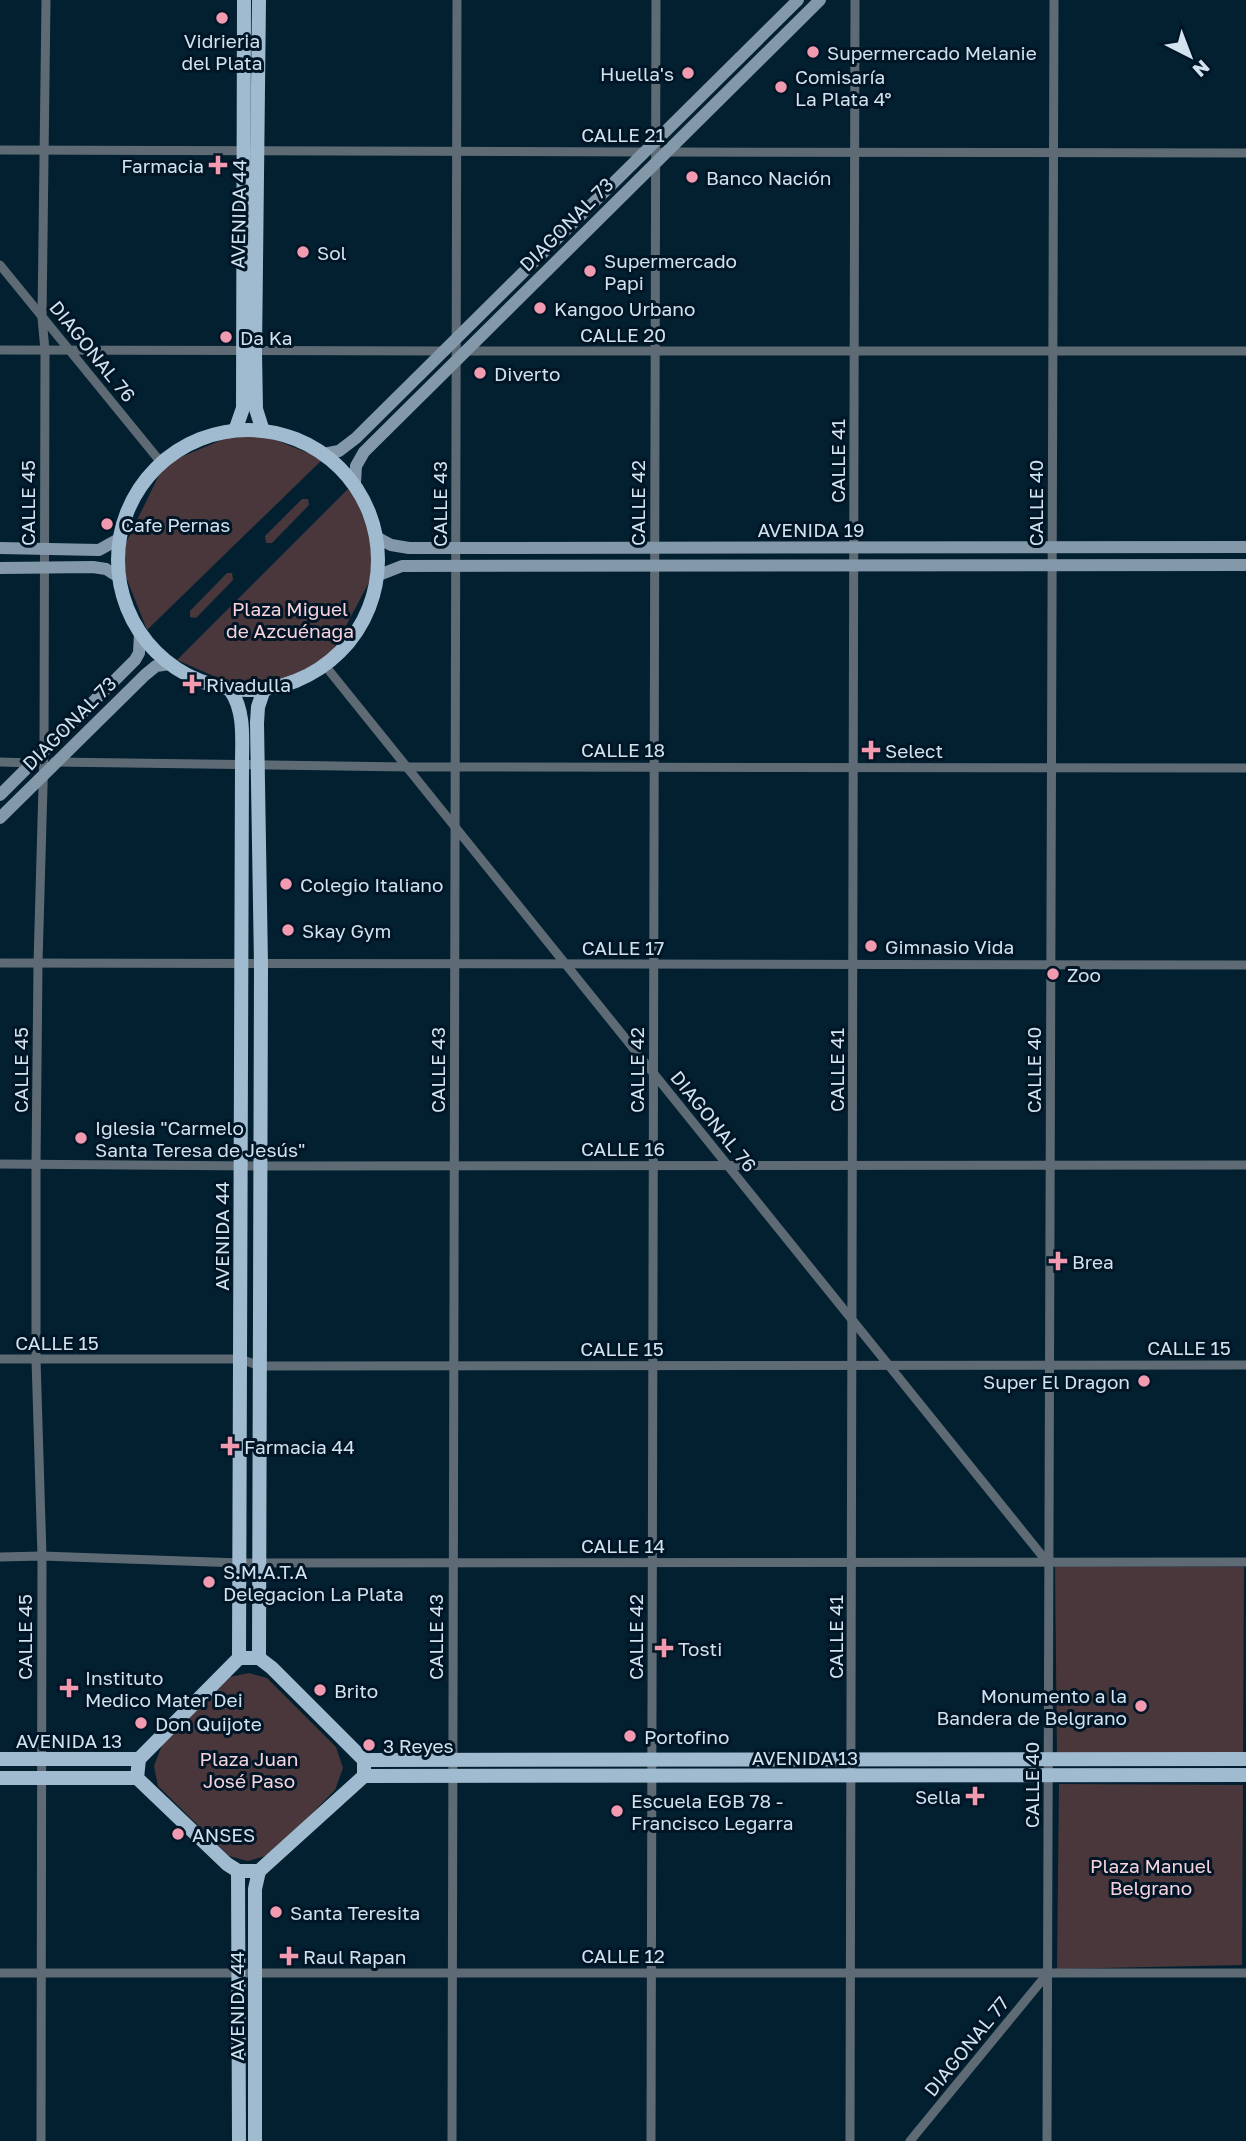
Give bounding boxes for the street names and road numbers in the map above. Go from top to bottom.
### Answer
street label: CALLE 21 [581,123,665,146]
street label: AVENIDA 44 [226,159,250,269]
street label: DIAGONAL 73 [514,172,618,276]
street label: DIAGONAL 76 [45,296,141,406]
street label: CALLE 20 [580,323,666,346]
street label: CALLE 41 [826,419,849,503]
street label: CALLE 45 [16,460,39,546]
street label: CALLE 42 [626,460,649,546]
street label: CALLE 40 [1024,460,1047,546]
street label: CALLE 43 [428,461,451,547]
street label: AVENIDA 19 [758,518,864,541]
street label: DIAGONAL 73 [17,671,121,775]
street label: CALLE 18 [581,738,665,761]
street label: CALLE 17 [582,936,664,959]
street label: CALLE 45 [9,1027,32,1113]
street label: CALLE 43 [426,1027,449,1113]
street label: CALLE 42 [625,1027,648,1113]
street label: CALLE 40 [1022,1027,1045,1113]
street label: CALLE 41 [825,1028,848,1112]
street label: DIAGONAL 76 [666,1066,762,1176]
street label: CALLE 16 [581,1137,665,1160]
street label: AVENIDA 44 [210,1181,233,1291]
street label: CALLE 15 [15,1331,99,1354]
street label: CALLE 15 [1147,1336,1231,1359]
street label: CALLE 15 [580,1337,664,1360]
street label: CALLE 14 [581,1534,665,1557]
street label: CALLE 45 [13,1594,36,1680]
street label: CALLE 43 [424,1594,447,1680]
street label: CALLE 42 [624,1594,647,1680]
street label: CALLE 41 [824,1595,847,1679]
street label: AVENIDA 13 [16,1729,122,1752]
street label: CALLE 40 [1020,1742,1043,1828]
street label: AVENIDA 13 [752,1746,858,1769]
street label: CALLE 12 [581,1944,665,1967]
street label: AVENIDA 44 [225,1951,248,2061]
street label: DIAGONAL 77 [919,1991,1013,2101]

